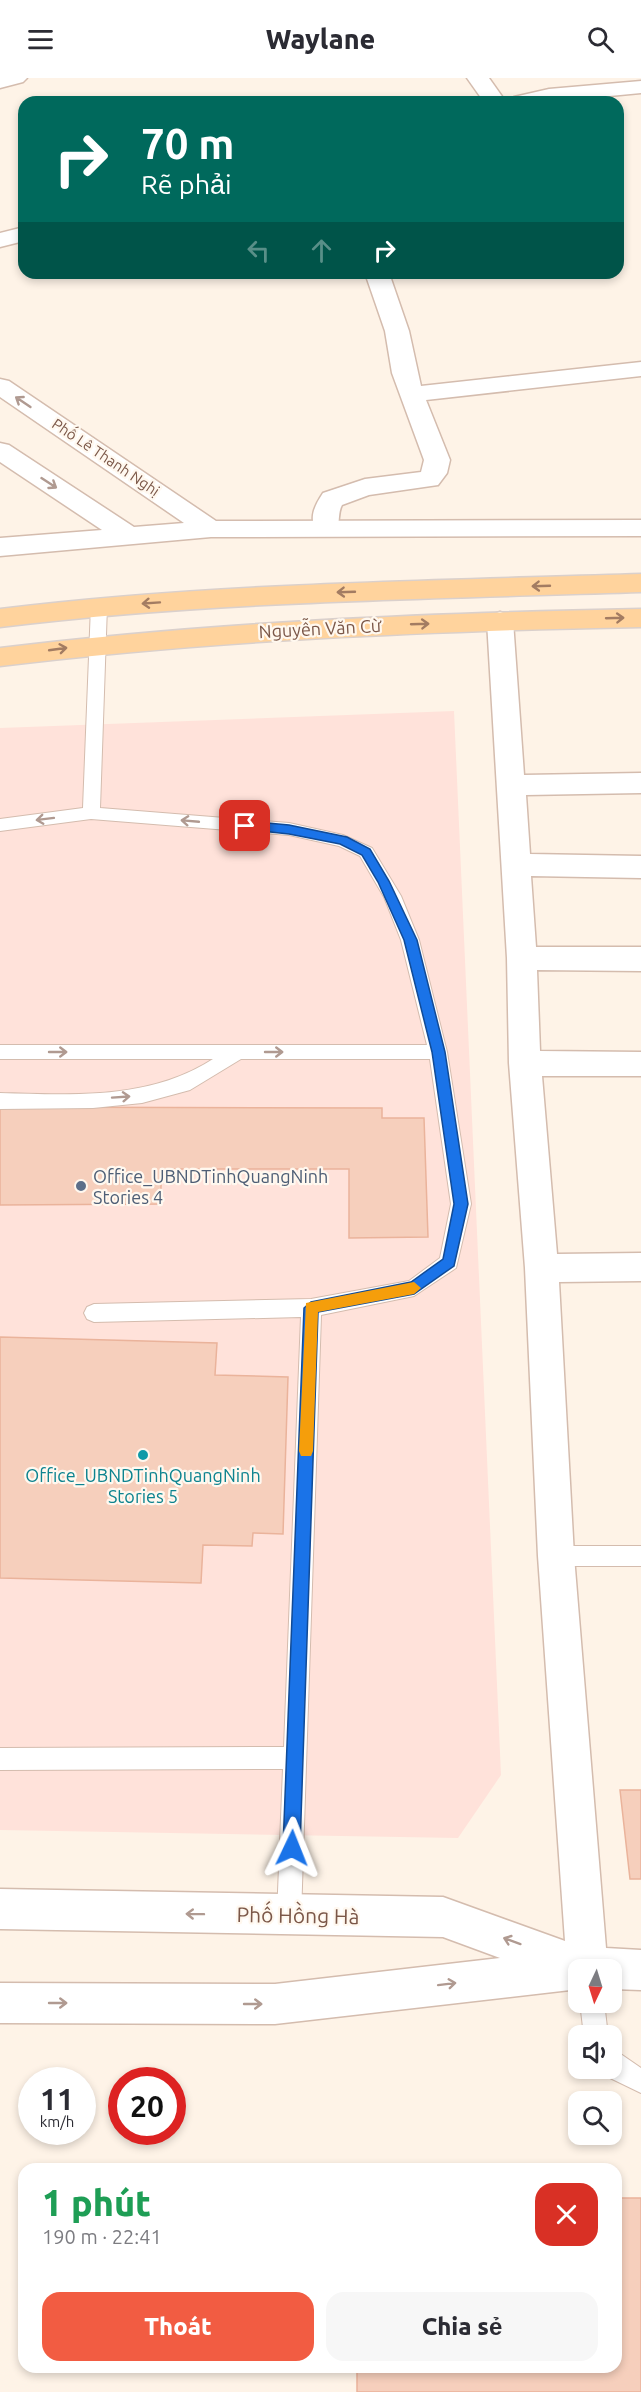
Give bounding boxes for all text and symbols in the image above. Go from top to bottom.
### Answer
icon: menu [24,23,57,56]
icon: search [584,23,617,56]
text: Waylane [266,24,375,54]
icon: right [42,120,120,198]
text: 70 m [141,120,235,167]
text: Rẽ phải [141,169,232,199]
icon: left [242,234,275,267]
icon: ahead [305,234,338,267]
icon: right [368,234,401,267]
one-way arrow [16,396,32,408]
street label: Phố Lê Thanh Nghị [49,413,164,499]
one-way arrow [40,477,57,489]
one-way arrow [531,580,551,592]
one-way arrow [336,587,356,598]
one-way arrow [141,598,161,609]
street label: Nguyễn Văn Cừ [258,612,382,641]
one-way arrow [604,612,624,624]
one-way arrow [409,618,429,630]
one-way arrow [48,644,67,655]
pin [219,800,270,851]
icon: arrive [228,809,261,842]
one-way arrow [36,814,56,825]
one-way arrow [181,815,201,826]
one-way arrow [48,1046,68,1058]
one-way arrow [264,1046,284,1058]
one-way arrow [111,1091,131,1102]
place label: Office_UBNDTinhQuangNinh Stories 4 [93,1166,328,1207]
marker: Office_UBNDTinhQuangNinh Stories 4 [74,1179,88,1193]
marker: Office_UBNDTinhQuangNinh Stories 5 [136,1448,150,1462]
place label: Office_UBNDTinhQuangNinh Stories 5 [25,1465,261,1506]
position arrow [260,1816,324,1880]
street label: Phố Hồng Hà [236,1900,360,1928]
one-way arrow [186,1908,206,1919]
one-way arrow [503,1935,522,1946]
north arrow [568,1959,622,2013]
map controls [568,1959,622,2145]
one-way arrow [437,1978,457,1989]
one-way arrow [48,1997,68,2009]
one-way arrow [243,1998,263,2010]
button: sound [568,2025,622,2079]
speed limit sign: 20 [108,2067,186,2145]
text: 11 [40,2082,74,2116]
button: search [568,2091,622,2145]
text: km/h [40,2113,74,2130]
text: 1 phút [42,2182,151,2223]
button: close [535,2183,598,2246]
text: 190 m · 22:41 [42,2225,162,2248]
button: Thoát [42,2292,314,2361]
button: Chia sẻ [326,2292,598,2361]

